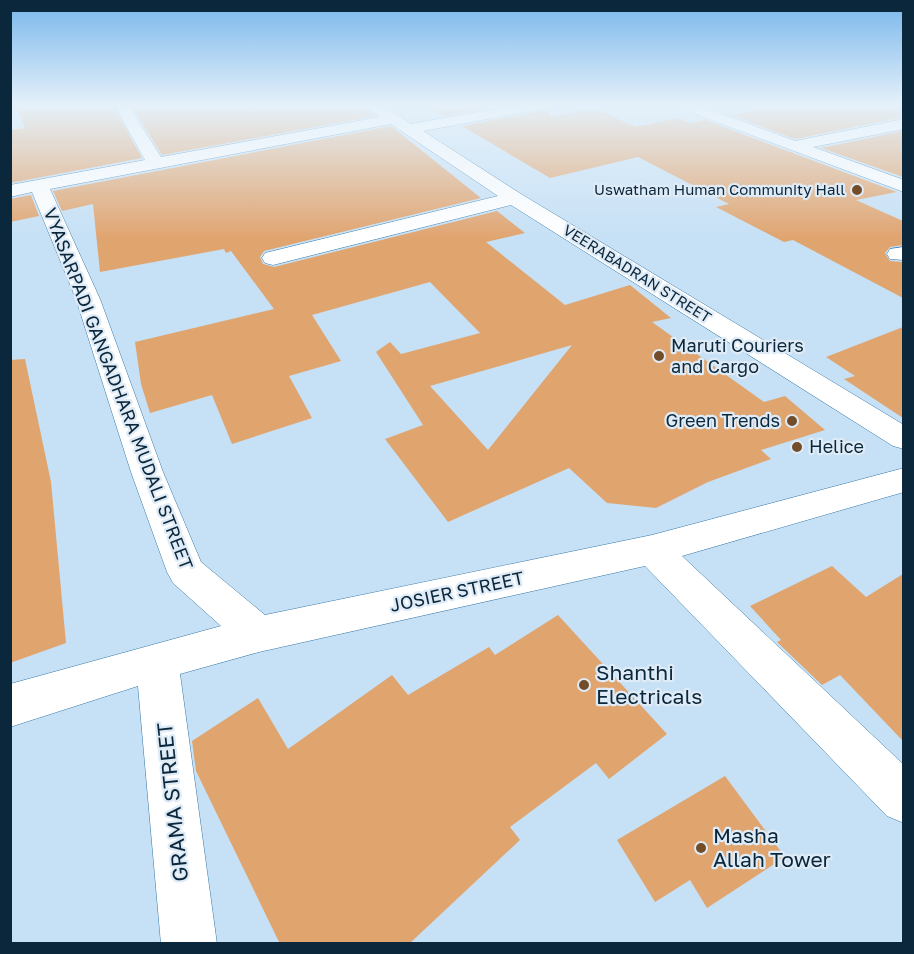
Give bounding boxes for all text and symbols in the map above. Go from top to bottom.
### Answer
place label: Uswatham Human Community Hall [594,180,845,198]
marker: Uswatham Human Community Hall [850,183,864,197]
street label: VYASARPADI GANGADHARA MUDALI STREET [40,205,198,573]
street label: VEERABADRAN STREET [560,220,715,326]
place label: Maruti Couriers and Cargo [671,334,804,377]
marker: Maruti Couriers and Cargo [652,349,666,363]
place label: Green Trends [666,409,780,431]
marker: Green Trends [785,414,799,428]
place label: Helice [809,435,864,457]
marker: Helice [790,440,804,454]
street label: JOSIER STREET [388,566,526,616]
place label: Shanthi Electricals [596,659,702,709]
marker: Shanthi Electricals [577,678,591,692]
street label: GRAMA STREET [151,721,193,883]
place label: Masha Allah Tower [713,822,831,872]
marker: Masha Allah Tower [694,841,708,855]

